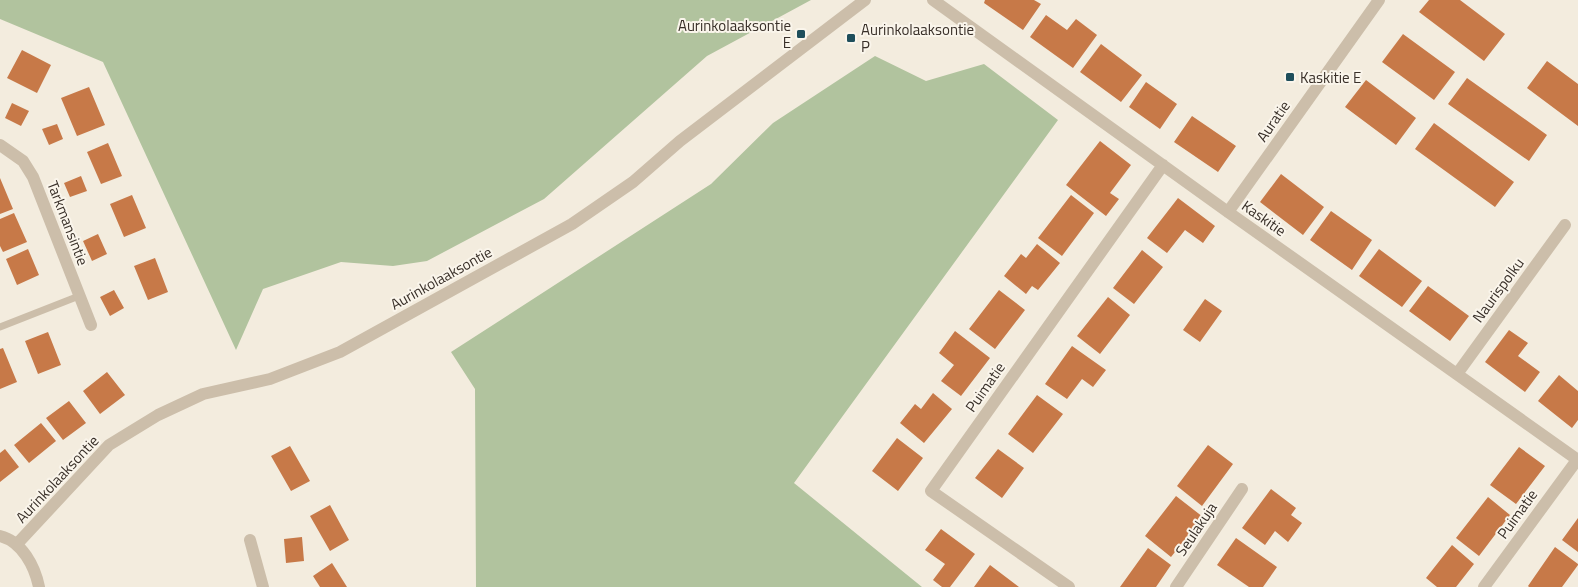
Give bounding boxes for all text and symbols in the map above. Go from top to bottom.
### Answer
place label: Aurinkolaaksontie E [678,14,791,54]
place label: Aurinkolaaksontie P [861,18,974,58]
marker: Aurinkolaaksontie E [795,28,807,40]
marker: Aurinkolaaksontie P [845,32,857,44]
place label: Kaskitie E [1300,66,1361,89]
marker: Kaskitie E [1284,71,1296,83]
street label: Auratie [1250,96,1296,146]
street label: Tarkmansintie [41,177,95,269]
street label: Kaskitie [1237,194,1291,242]
street label: Aurinkolaaksontie [386,241,496,315]
street label: Naurispolku [1467,253,1529,327]
street label: Puimatie [959,357,1011,417]
street label: Aurinkolaaksontie [10,430,104,528]
street label: Puimatie [1491,484,1543,544]
street label: Seulakuja [1170,497,1223,561]

